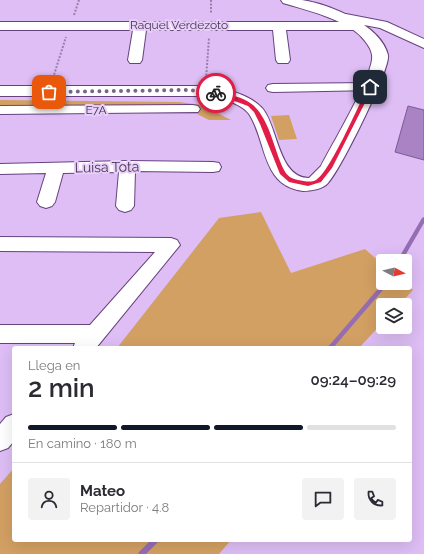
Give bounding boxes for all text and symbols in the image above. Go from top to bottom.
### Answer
street label: Raquel Verdezoto [130,18,228,32]
pin [353,70,387,104]
courier [196,73,236,113]
pin [32,75,66,109]
icon: home [359,76,381,98]
icon: bag [38,81,60,103]
icon: bike [205,82,227,104]
street label: E7A [85,103,107,117]
street label: Luisa Tota [75,158,139,176]
north arrow [376,254,412,290]
map controls [376,254,412,334]
button: layers [376,298,412,334]
text: Llega en [28,358,80,373]
text: 09:24–09:29 [311,371,396,389]
text: 2 min [28,373,95,403]
text: En camino · 180 m [28,436,137,451]
button: person [28,478,70,520]
button: chat [302,478,344,520]
button: phone [354,478,396,520]
text: Mateo [80,482,125,500]
text: Repartidor · 4.8 [80,500,169,515]

